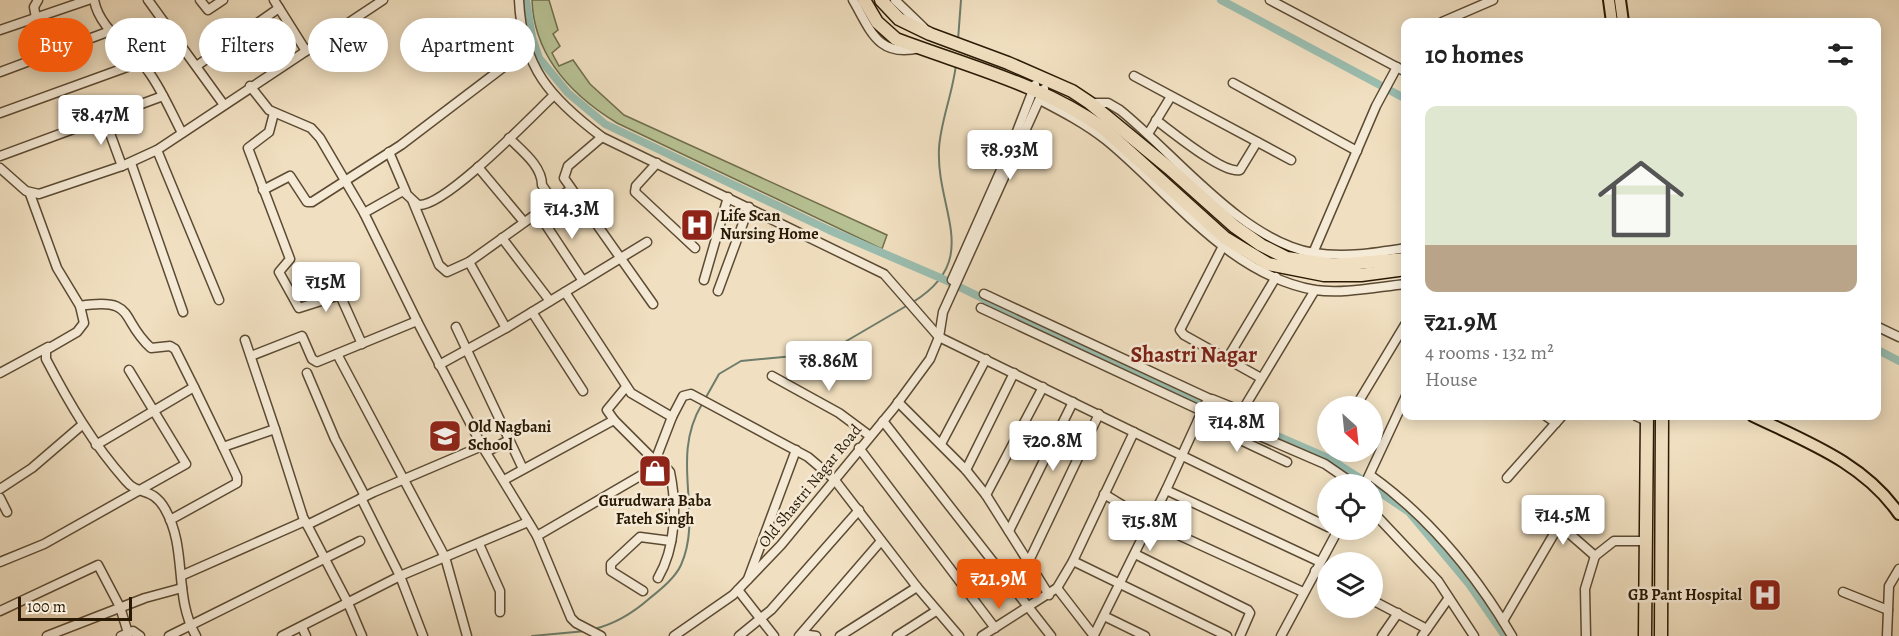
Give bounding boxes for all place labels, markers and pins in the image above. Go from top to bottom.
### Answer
pin: ₹8.47M [52,95,150,146]
pin: ₹8.93M [961,130,1059,181]
pin: ₹14.3M [523,189,621,240]
place label: Life Scan Nursing Home [720,205,819,245]
hospital icon: Life Scan Nursing Home [679,207,715,243]
pin: ₹15M [290,262,362,313]
pin: ₹8.86M [780,341,878,392]
pin: ₹14.8M [1188,402,1286,453]
place label: Old Nagbani School [468,416,552,456]
school or university icon: Old Nagbani School [427,418,463,454]
pin: ₹20.8M [1004,421,1102,472]
shop icon: Gurudwara Baba Fateh Singh [637,453,673,489]
place label: Gurudwara Baba Fateh Singh [599,490,712,530]
pin: ₹14.5M [1514,495,1612,546]
pin: ₹15.8M [1101,501,1199,552]
pin: ₹21.9M [950,559,1048,610]
hospital icon: GB Pant Hospital [1747,577,1783,613]
place label: GB Pant Hospital [1628,584,1743,606]

